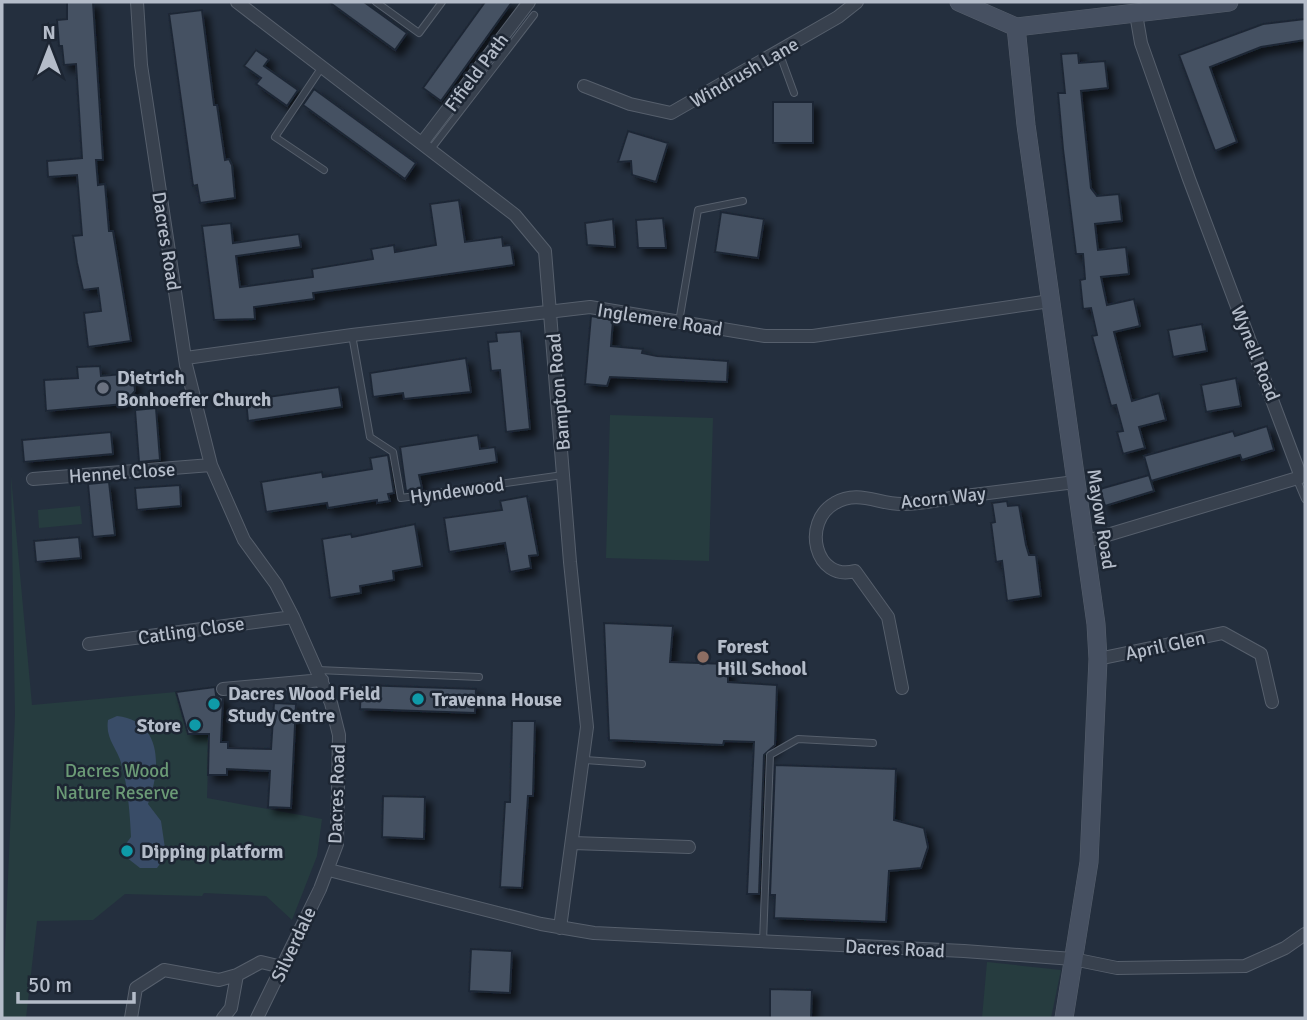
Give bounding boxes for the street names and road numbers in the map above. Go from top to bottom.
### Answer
street label: Fifield Path [440,29,514,117]
street label: Windrush Lane [686,32,803,114]
street label: Dacres Road [146,190,186,292]
street label: Inglemere Road [595,298,724,342]
street label: Wynell Road [1225,302,1285,405]
street label: Bampton Road [542,332,576,452]
street label: Hennel Close [68,457,176,489]
street label: Mayow Road [1081,467,1121,571]
street label: Hyndewood [409,473,506,509]
street label: Acorn Way [899,482,987,514]
street label: Catling Close [136,612,246,650]
street label: April Glen [1123,626,1208,666]
street label: Dacres Road [323,744,351,844]
street label: Silverdale [266,903,322,986]
street label: Dacres Road [844,934,945,964]

